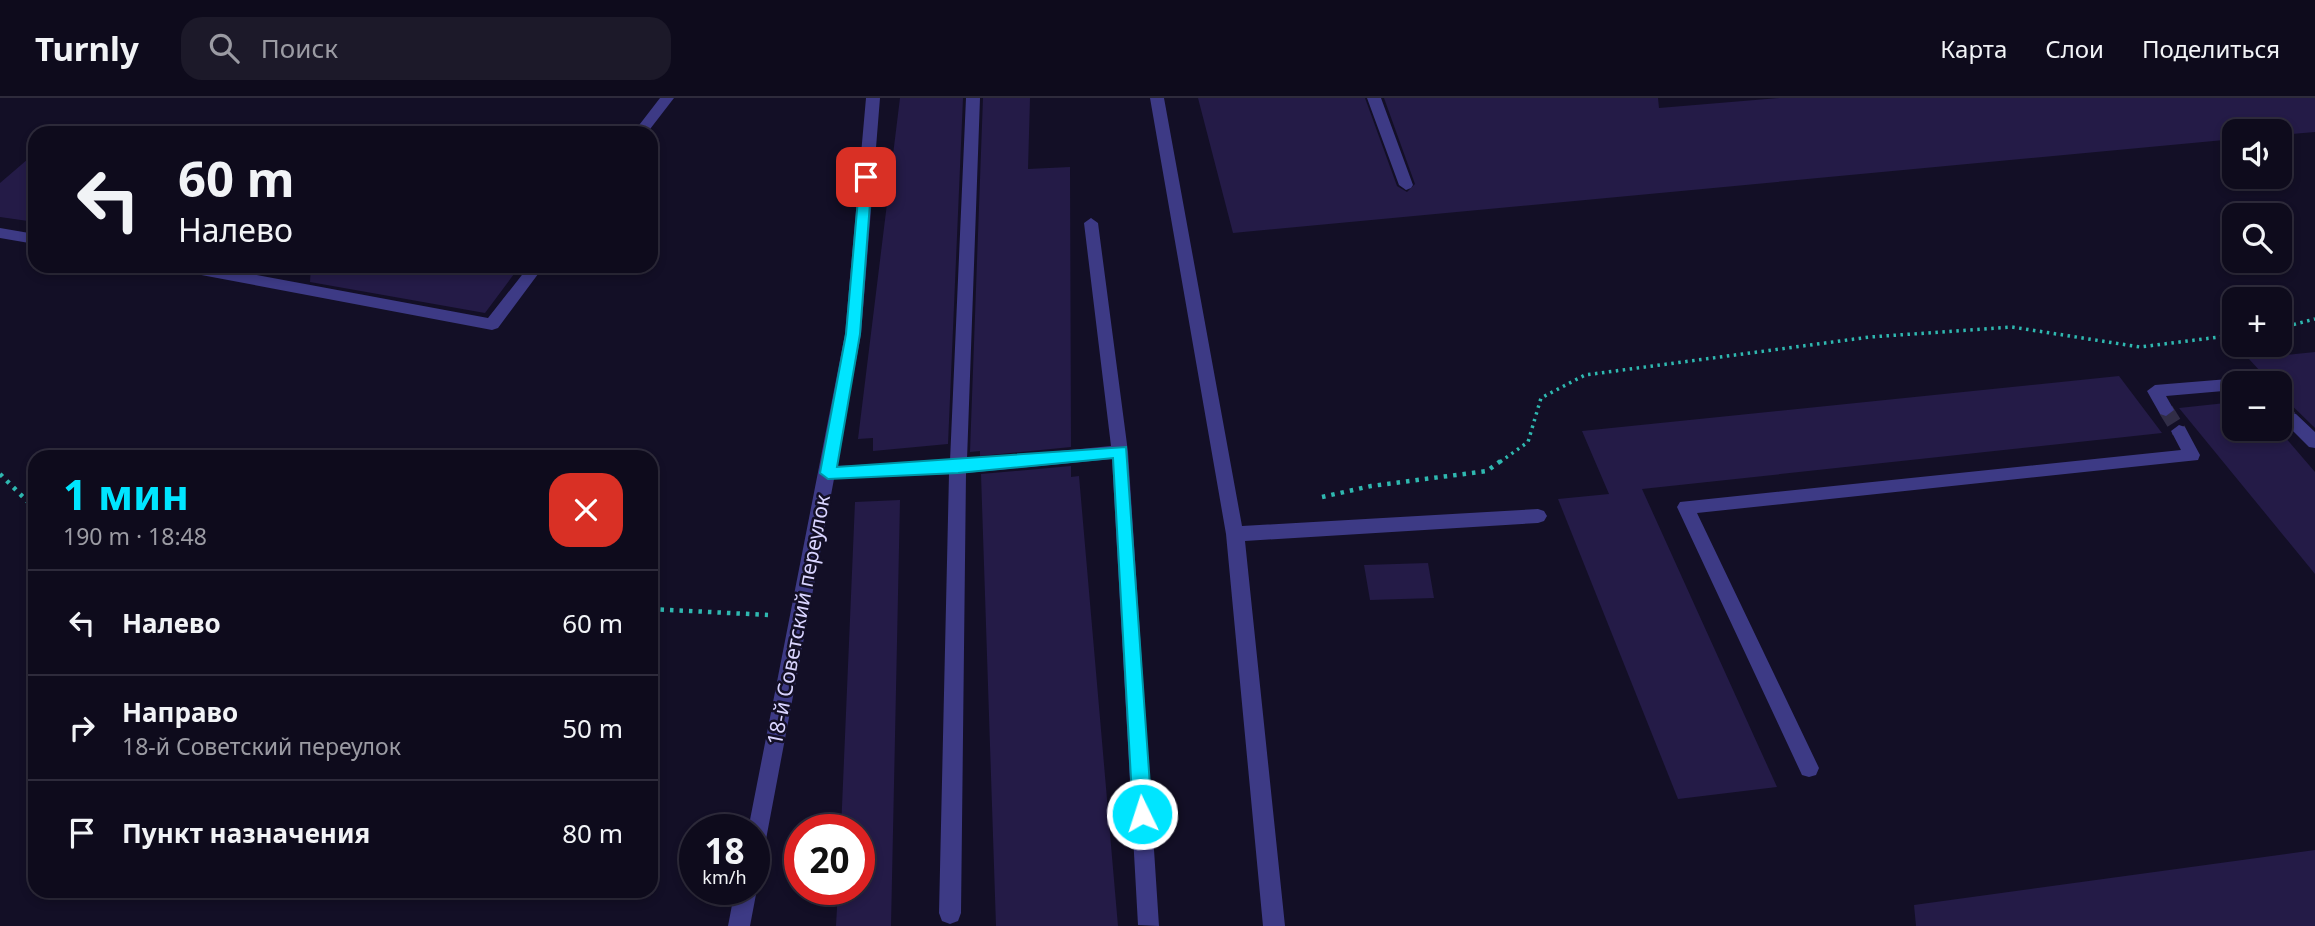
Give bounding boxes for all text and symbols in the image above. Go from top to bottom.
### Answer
search box [181,17,671,80]
text: Turnly [35,26,139,71]
icon: search [205,29,243,67]
text: Поиск [261,30,338,66]
text: Карта [1940,32,2007,65]
text: Слои [2045,32,2104,65]
text: Поделиться [2142,32,2280,65]
map controls [2222,119,2292,441]
button: sound [2222,119,2292,189]
text: 60 m [178,145,295,211]
pin [836,147,896,207]
icon: left [63,154,154,245]
icon: arrive [847,158,885,196]
button: search [2222,203,2292,273]
text: Налево [178,208,293,251]
button: + [2222,287,2292,357]
button: − [2222,371,2292,441]
text: 1 мин [63,465,189,522]
button: close [549,473,623,547]
street label: 18-й Советский переулок [760,492,836,747]
text: 190 m · 18:48 [63,520,207,552]
icon: left [63,604,101,642]
text: Налево [122,605,221,641]
text: 60 m [562,605,623,641]
text: Направо [122,694,238,730]
icon: right [63,709,101,747]
text: 50 m [562,710,623,746]
text: 18-й Советский переулок [122,730,401,762]
position arrow [1105,777,1179,851]
icon: arrive [63,814,101,852]
speed limit sign: 20 [784,814,875,905]
text: Пункт назначения [122,815,370,851]
text: 80 m [562,815,623,851]
text: 18 [704,827,745,874]
text: km/h [702,865,747,889]

